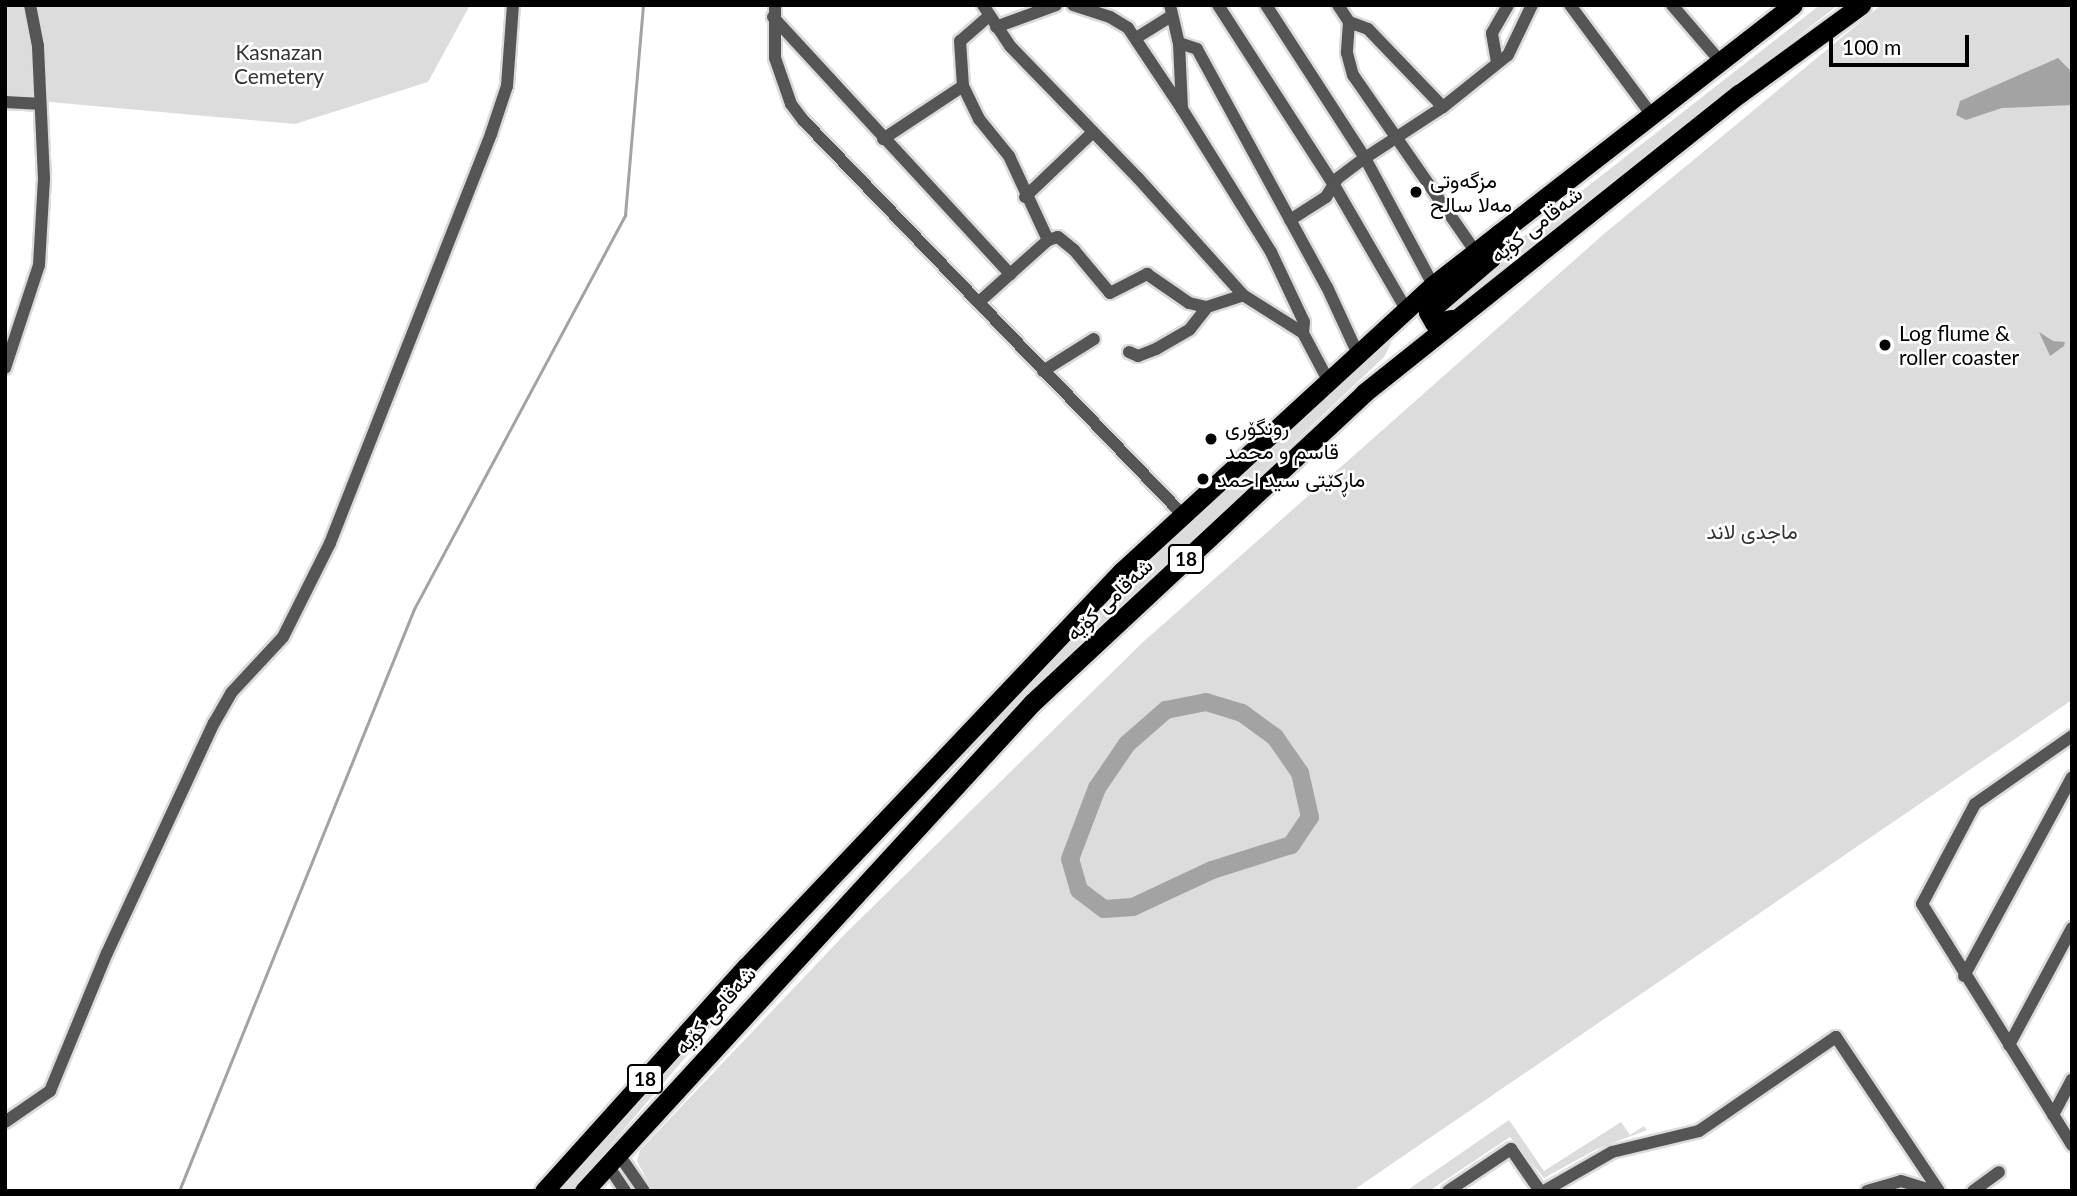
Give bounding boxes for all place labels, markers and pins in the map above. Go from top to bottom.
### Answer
place label: مزگەوتی مەلا سالح [1430,167,1512,217]
marker: مزگەوتی مەلا سالح [1408,184,1424,200]
place label: Log flume & roller coaster [1899,320,2020,370]
marker: Log flume & roller coaster [1877,337,1893,353]
place label: رونگۆری قاسم و محمد [1225,414,1339,464]
marker: رونگۆری قاسم و محمد [1203,431,1219,447]
place label: ماڕکێتی سید احمد [1217,466,1365,492]
marker: ماڕکێتی سید احمد [1195,471,1211,487]

